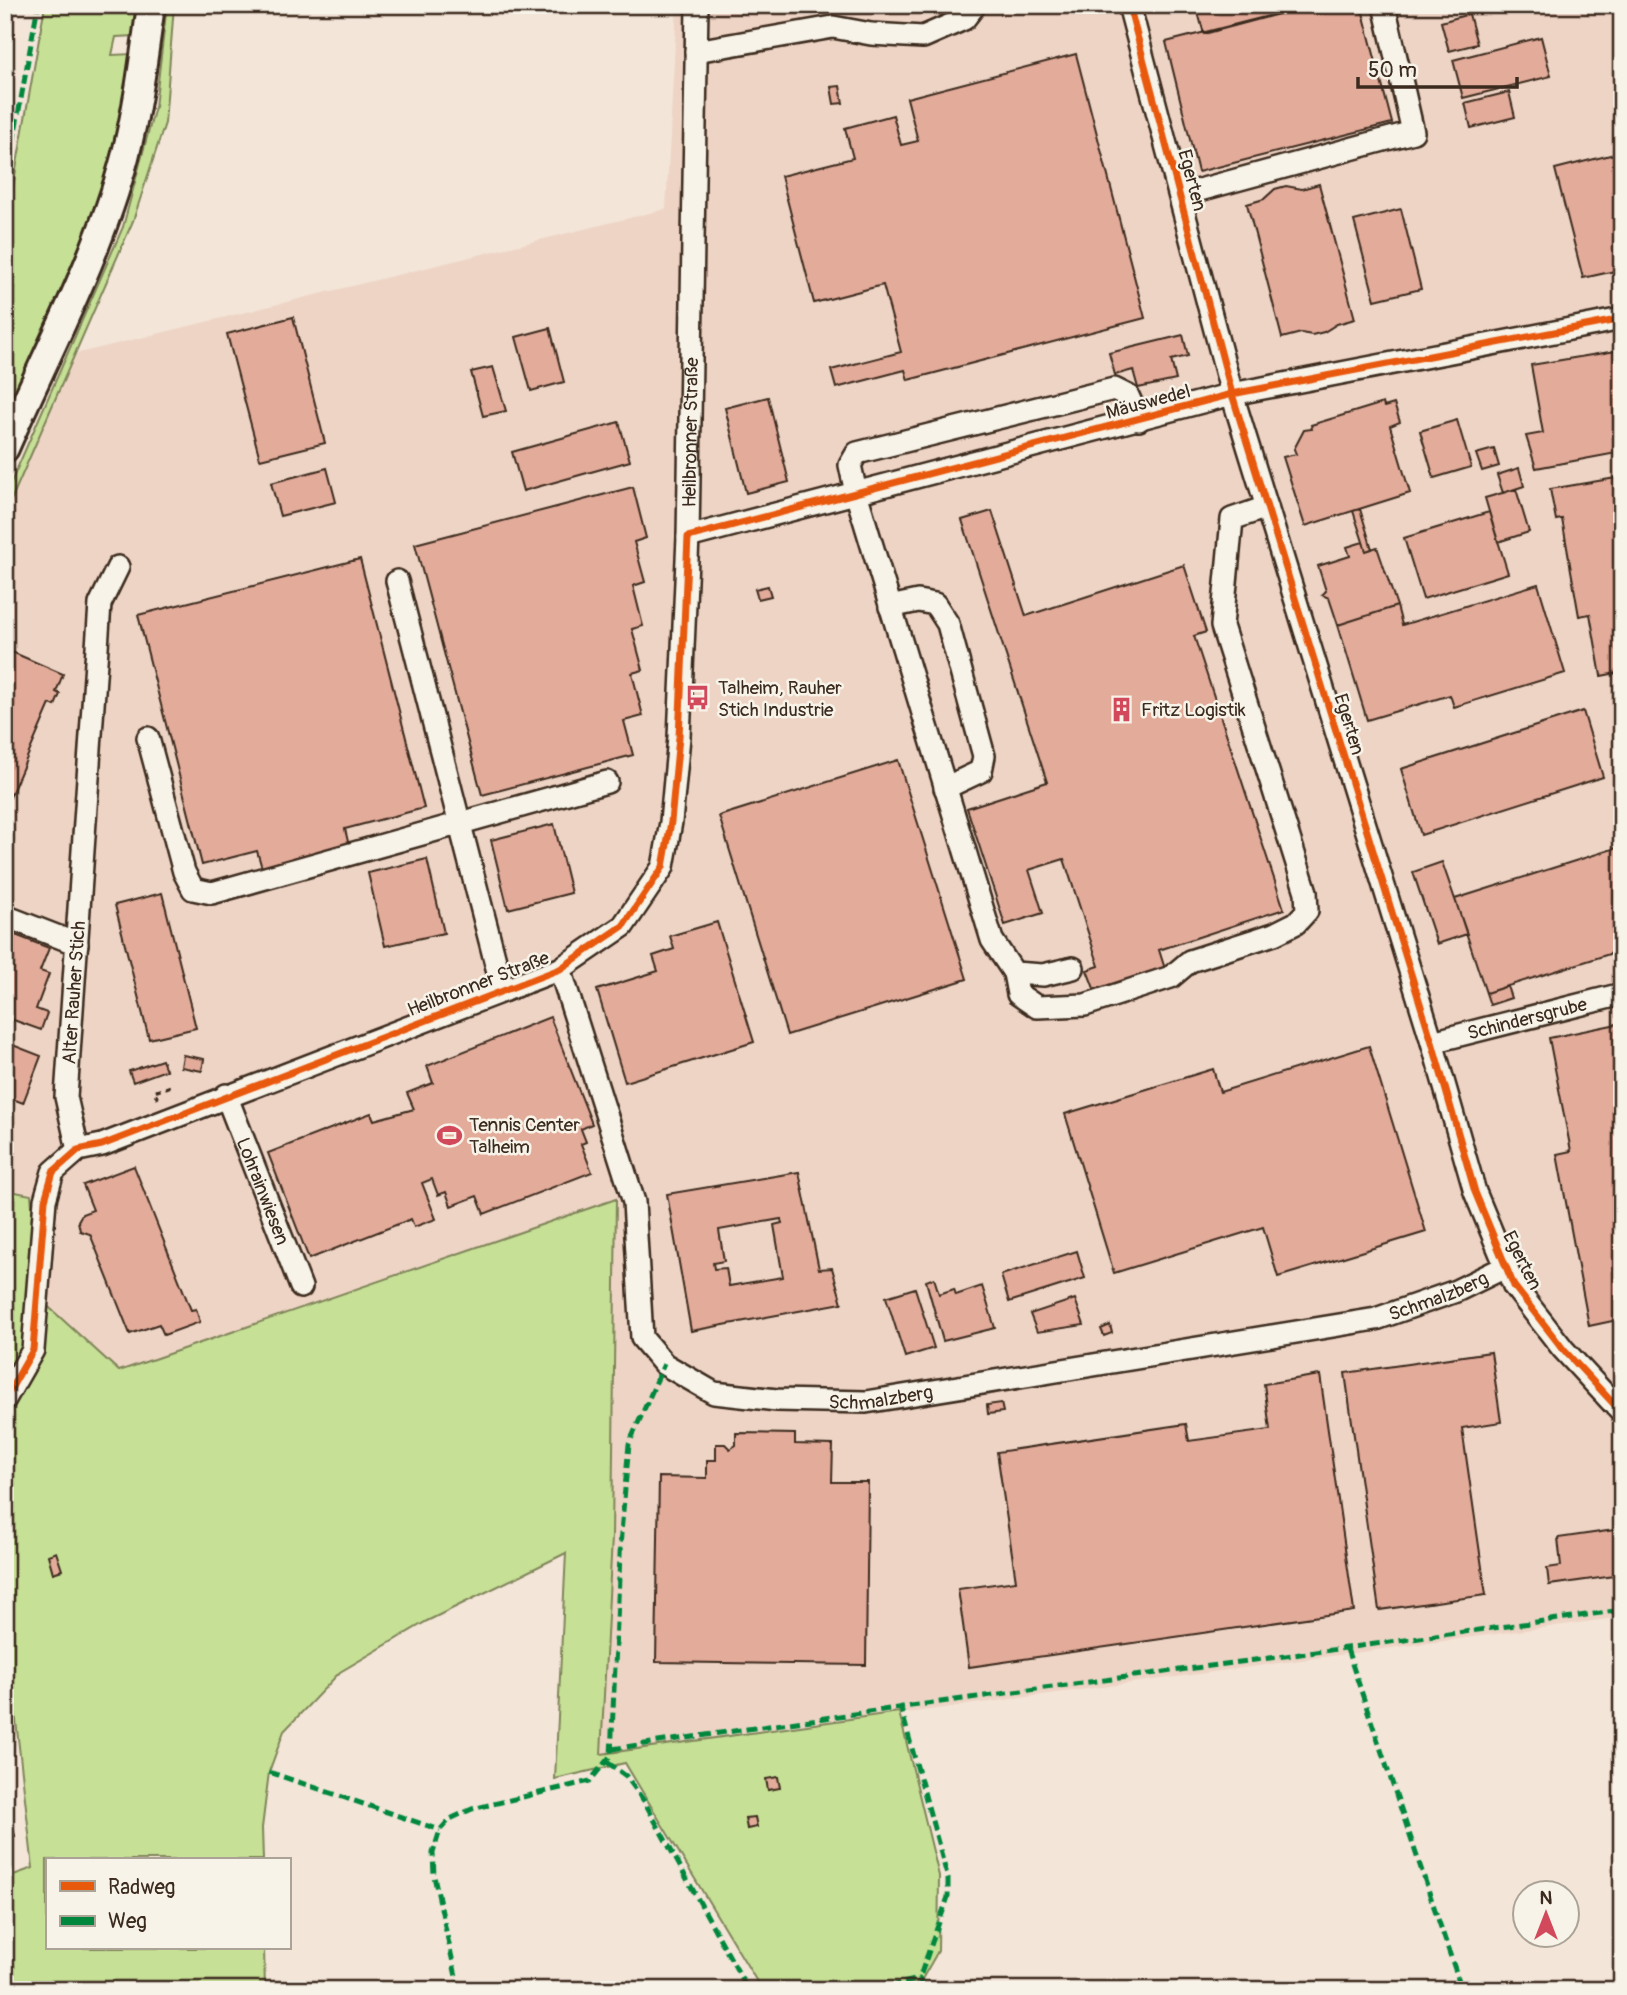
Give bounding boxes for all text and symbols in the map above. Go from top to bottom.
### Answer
scale bar [1358,46,1517,90]
text: 50 m [1368,57,1417,84]
street label: Egerten [1172,147,1212,214]
street label: Heilbronner Straße [678,356,704,508]
street label: Mäuswedel [1103,379,1193,425]
place label: Talheim, Rauher Stich Industrie [718,676,842,722]
bus stop icon: Talheim, Rauher Stich Industrie [684,684,712,712]
street label: Egerten [1328,691,1370,758]
building icon: Fritz Logistik [1107,695,1135,723]
place label: Fritz Logistik [1141,698,1246,722]
street label: Alter Rauher Stich [57,920,91,1065]
street label: Heilbronner Straße [404,946,553,1022]
street label: Schindersgrube [1465,992,1590,1046]
place label: Tennis Center Talheim [469,1113,580,1159]
sports icon: Tennis Center Talheim [435,1121,463,1149]
street label: Lohrainwiesen [231,1134,294,1248]
street label: Egerten [1497,1227,1547,1294]
street label: Schmalzberg [1385,1266,1492,1327]
street label: Schmalzberg [828,1380,935,1416]
legend [46,1858,290,1950]
text: Radweg [108,1874,175,1901]
north arrow [1512,1880,1582,1950]
text: N [1540,1886,1553,1910]
text: Weg [108,1908,147,1935]

